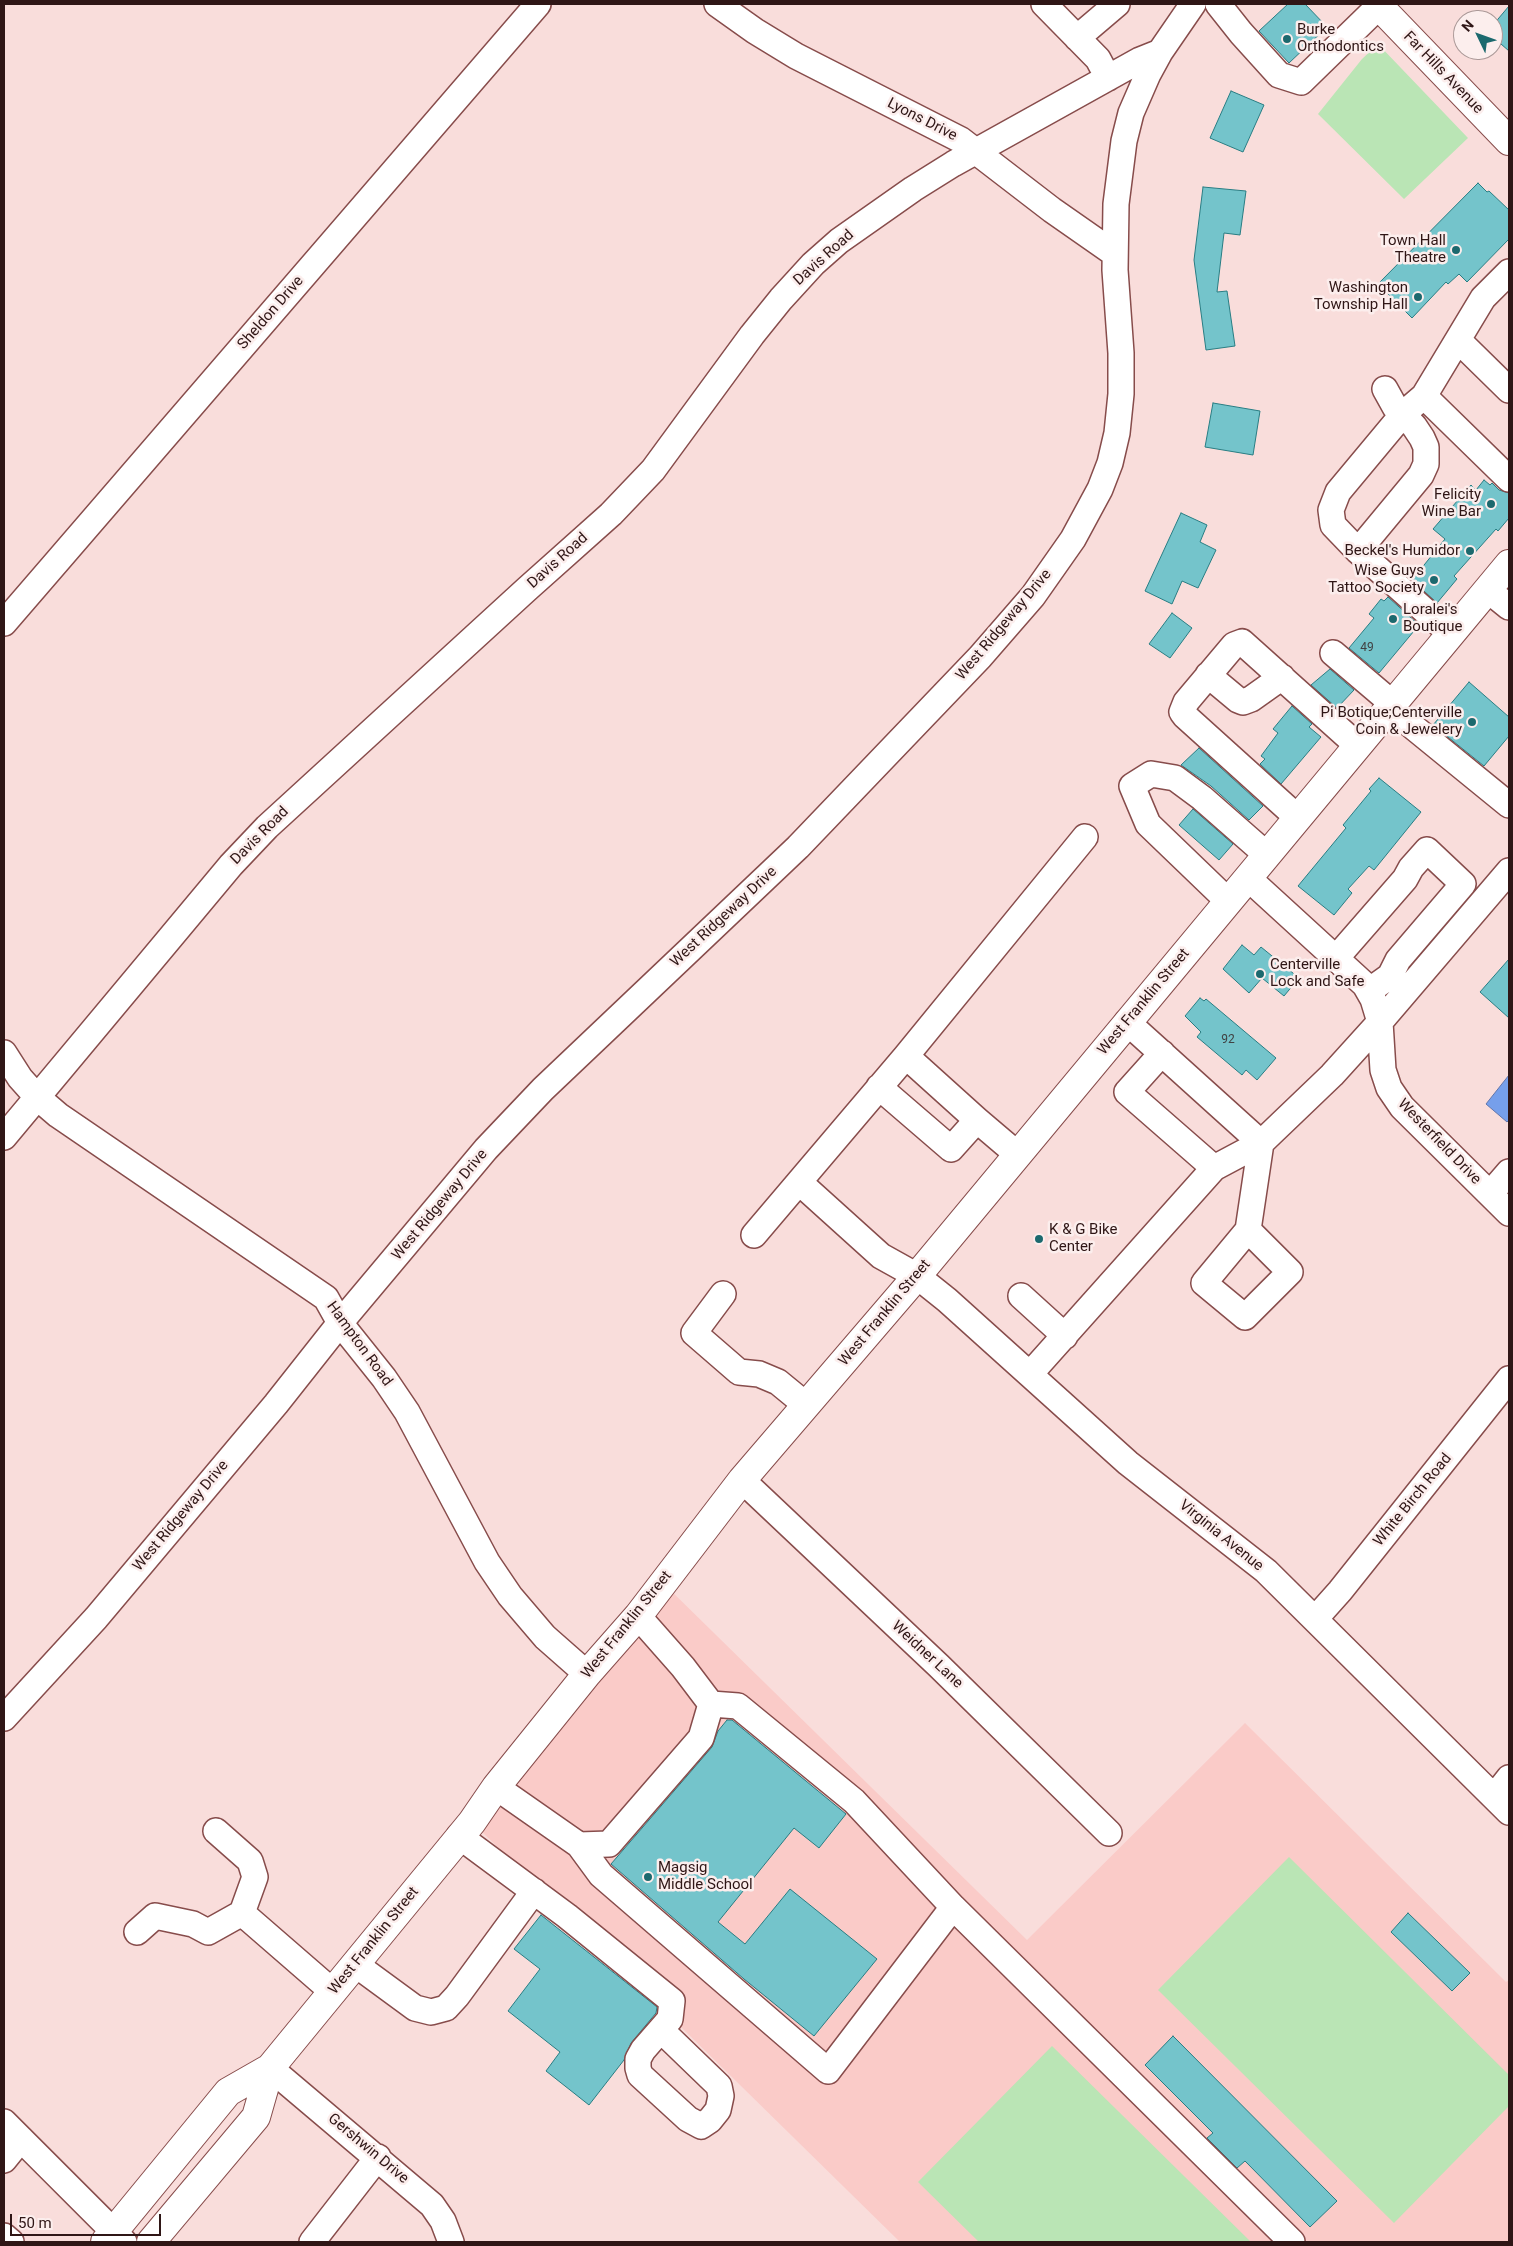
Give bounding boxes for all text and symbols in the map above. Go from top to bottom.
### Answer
north arrow [1453,10,1503,60]
text: N [1458,17,1477,35]
place label: Burke Orthodontics [1297,21,1384,56]
street label: Far Hills Avenue [1399,28,1487,118]
marker: Burke Orthodontics [1281,33,1293,45]
street label: Lyons Drive [884,95,960,145]
street label: Davis Road [790,226,858,290]
place label: Town Hall Theatre [1380,232,1446,267]
marker: Town Hall Theatre [1450,244,1462,256]
street label: Sheldon Drive [234,273,308,353]
place label: Washington Township Hall [1314,279,1408,314]
marker: Washington Township Hall [1412,291,1424,303]
place label: Felicity Wine Bar [1421,486,1481,521]
marker: Felicity Wine Bar [1485,498,1497,510]
street label: Davis Road [524,529,592,593]
place label: Beckel's Humidor [1344,542,1460,560]
marker: Beckel's Humidor [1464,545,1476,557]
place label: Wise Guys Tattoo Society [1328,562,1424,597]
street label: West Ridgeway Drive [952,566,1056,684]
marker: Wise Guys Tattoo Society [1428,574,1440,586]
place label: Loralei's Boutique [1403,601,1462,636]
marker: Loralei's Boutique [1387,613,1399,625]
house number: 49 [1360,641,1374,655]
place label: Pi Botique;Centerville Coin & Jewelery [1321,704,1462,739]
marker: Pi Botique;Centerville Coin & Jewelery [1466,716,1478,728]
street label: Davis Road [227,803,293,869]
street label: West Ridgeway Drive [667,863,781,971]
street label: West Franklin Street [1094,945,1194,1059]
place label: Centerville Lock and Safe [1270,956,1364,991]
marker: Centerville Lock and Safe [1254,968,1266,980]
house number: 92 [1221,1033,1235,1047]
street label: Westerfield Drive [1393,1095,1485,1189]
street label: West Ridgeway Drive [388,1146,492,1264]
place label: K & G Bike Center [1049,1221,1118,1256]
marker: K & G Bike Center [1033,1233,1045,1245]
street label: West Franklin Street [835,1256,935,1370]
street label: Hampton Road [322,1298,396,1390]
street label: White Birch Road [1370,1450,1456,1550]
street label: West Ridgeway Drive [129,1457,233,1575]
street label: Virginia Avenue [1175,1497,1267,1575]
street label: West Franklin Street [578,1568,676,1682]
street label: Weidner Lane [888,1618,966,1692]
place label: Magsig Middle School [658,1859,753,1894]
marker: Magsig Middle School [642,1871,654,1883]
street label: West Franklin Street [325,1884,423,1998]
street label: Gershwin Drive [324,2110,412,2188]
scale bar [12,2204,164,2236]
text: 50 m [18,2214,52,2232]

